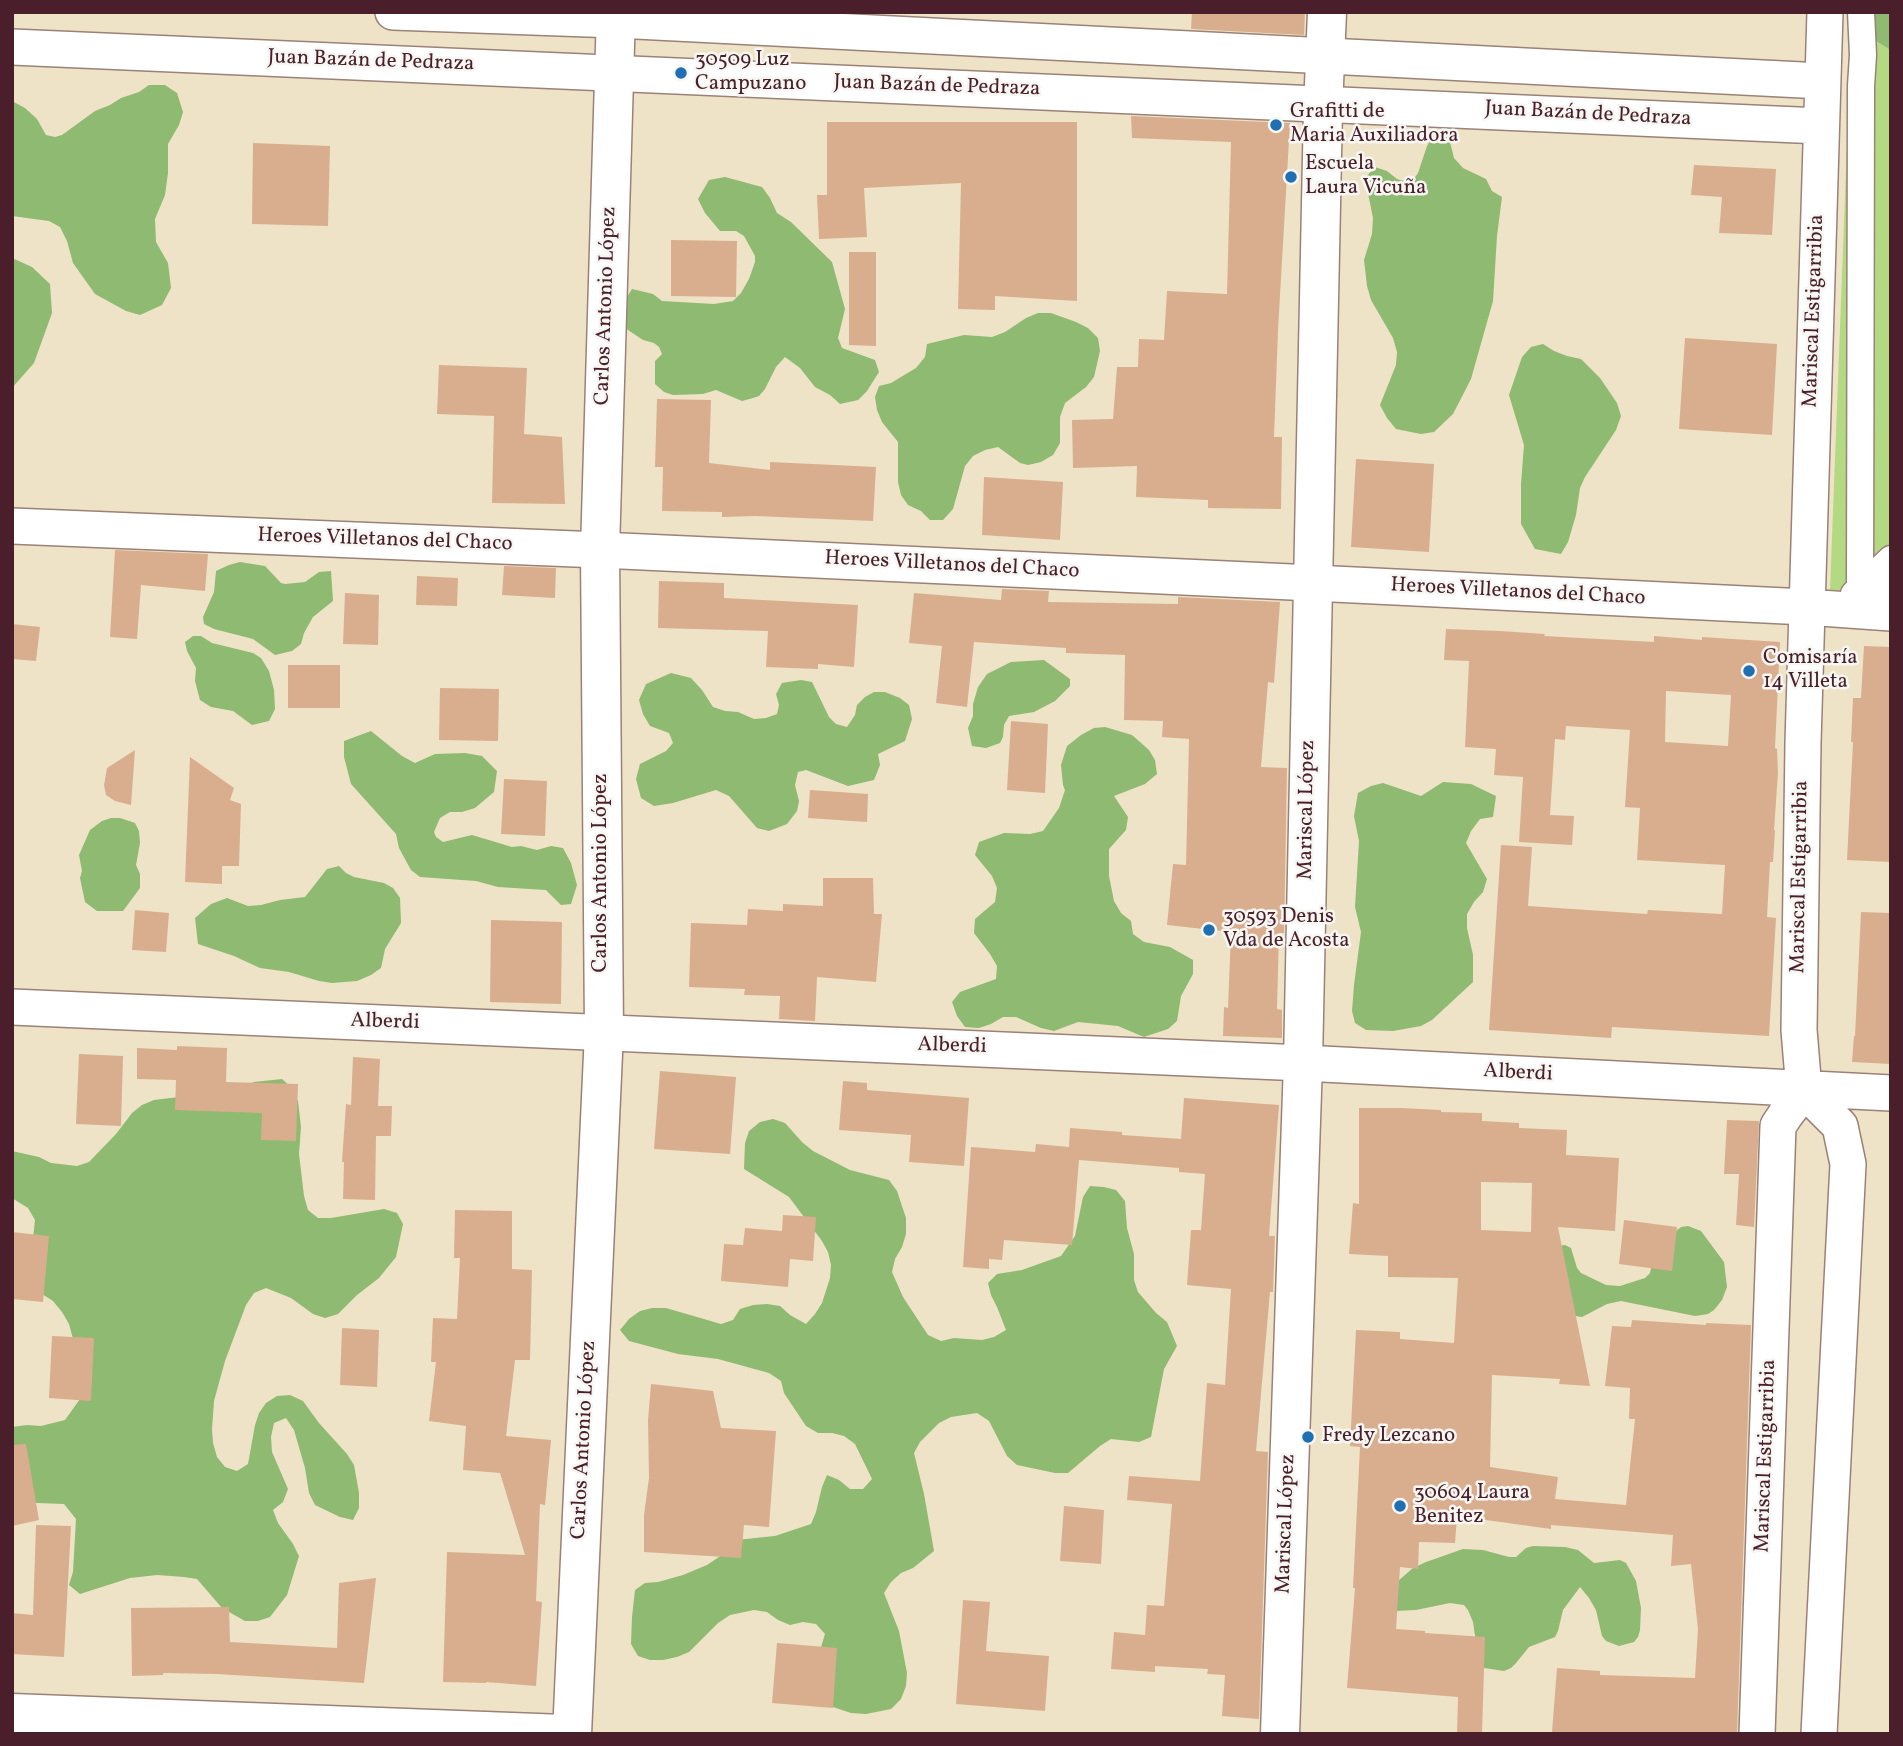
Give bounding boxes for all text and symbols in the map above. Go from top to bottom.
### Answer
street label: Juan Bazán de Pedraza [267,46,475,78]
place label: 30509 Luz Campuzano [695,48,806,98]
marker: 30509 Luz Campuzano [673,65,689,81]
street label: Juan Bazán de Pedraza [833,71,1041,103]
street label: Juan Bazán de Pedraza [1484,97,1692,133]
place label: Grafitti de Maria Auxiliadora [1290,100,1459,150]
marker: Grafitti de Maria Auxiliadora [1268,117,1284,133]
place label: Escuela Laura Vicuña [1305,152,1426,202]
marker: Escuela Laura Vicuña [1283,169,1299,185]
street label: Carlos Antonio López [591,206,623,406]
street label: Mariscal Estigarribia [1799,214,1831,408]
street label: Heroes Villetanos del Chaco [257,524,513,558]
street label: Heroes Villetanos del Chaco [824,547,1080,585]
street label: Heroes Villetanos del Chaco [1390,574,1646,612]
place label: Comisaría 14 Villeta [1763,646,1858,696]
marker: Comisaría 14 Villeta [1741,663,1757,679]
street label: Mariscal López [1294,740,1322,880]
street label: Carlos Antonio López [589,774,615,972]
street label: Mariscal Estigarribia [1787,780,1815,974]
place label: 30593 Denis Vda de Acosta [1223,905,1350,955]
marker: 30593 Denis Vda de Acosta [1201,922,1217,938]
street label: Alberdi [350,1009,420,1037]
street label: Alberdi [917,1033,987,1061]
street label: Alberdi [1483,1060,1553,1088]
street label: Carlos Antonio López [567,1340,603,1540]
street label: Mariscal Estigarribia [1751,1359,1783,1553]
place label: Fredy Lezcano [1322,1424,1455,1450]
marker: Fredy Lezcano [1300,1429,1316,1445]
street label: Mariscal López [1272,1454,1302,1594]
place label: 30604 Laura Benitez [1414,1481,1530,1531]
marker: 30604 Laura Benitez [1392,1498,1408,1514]

